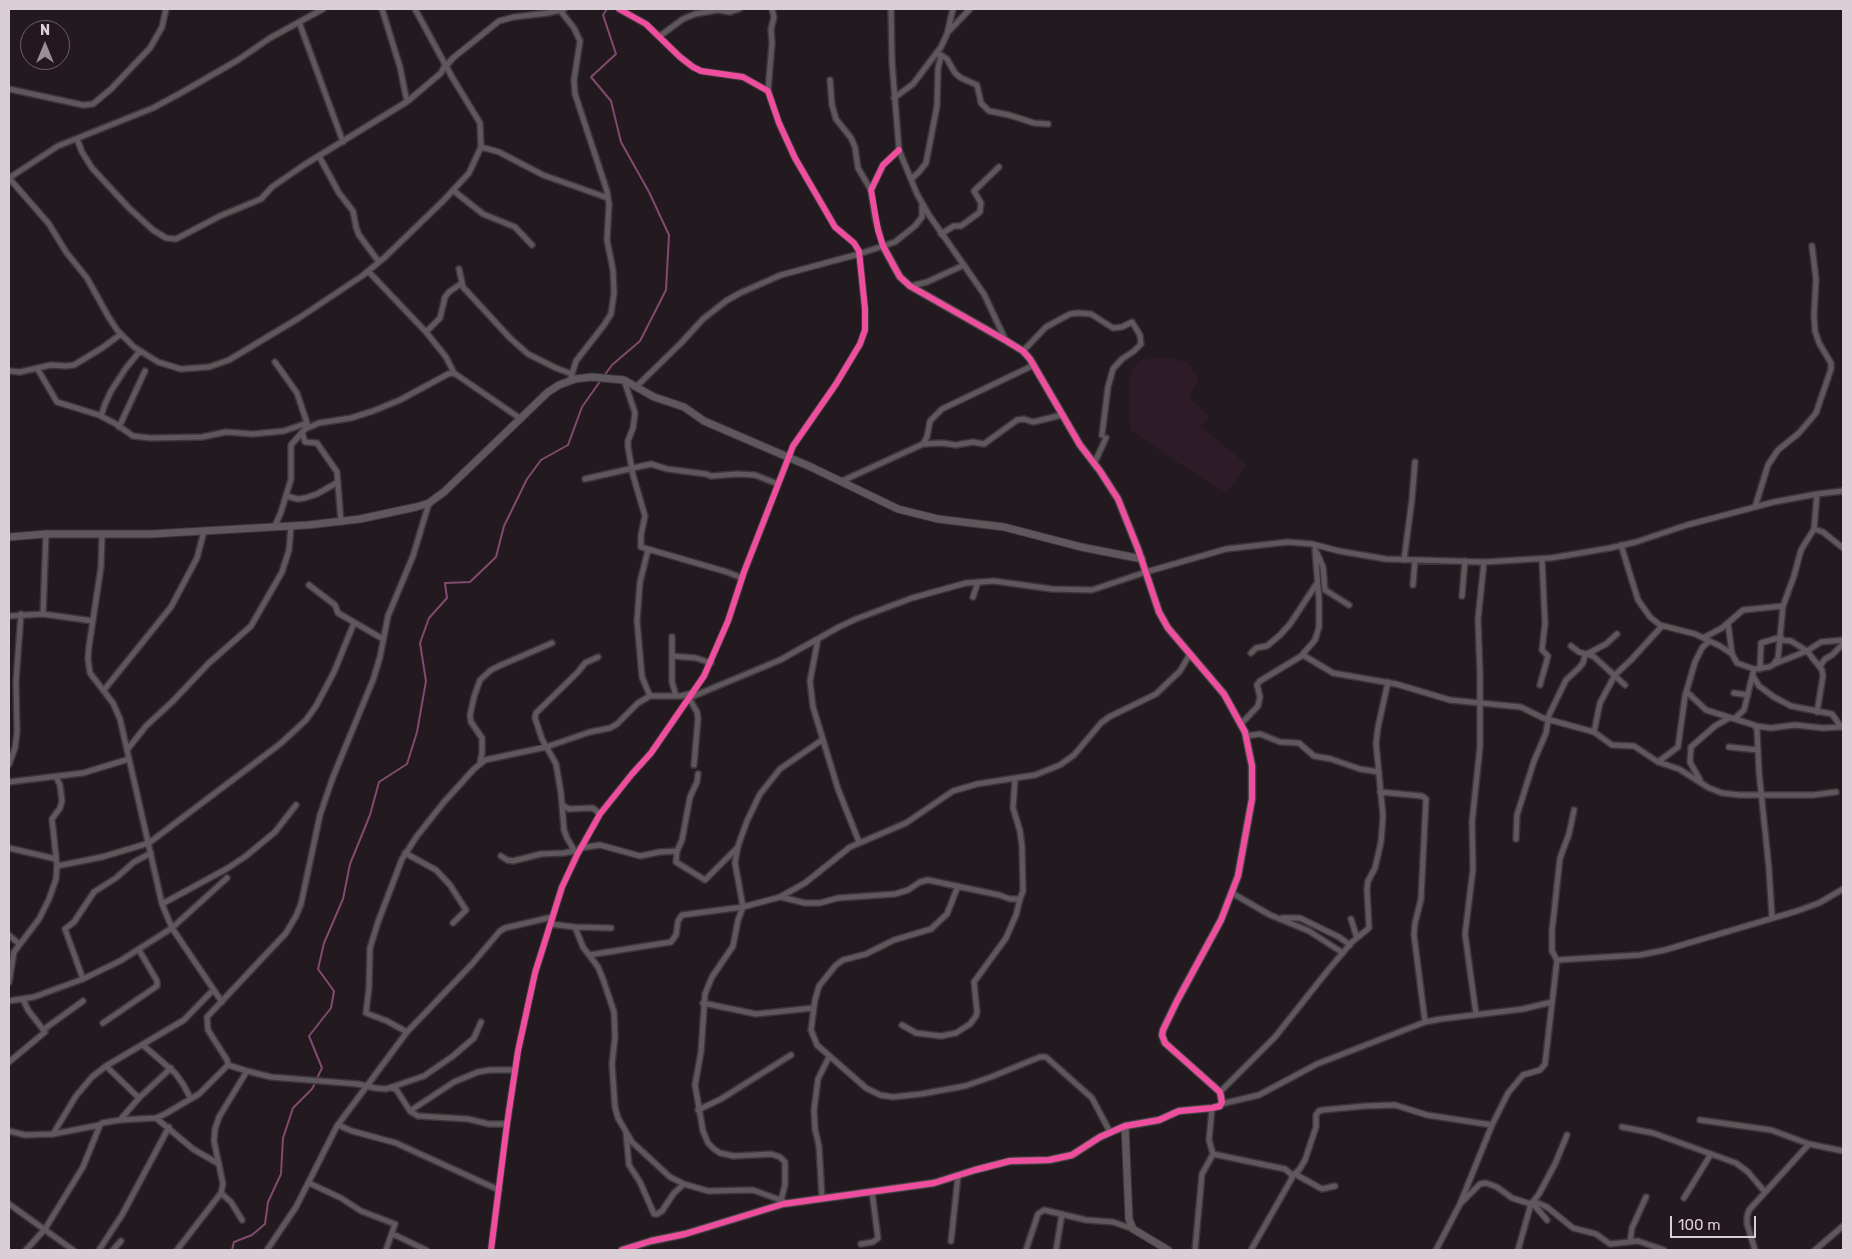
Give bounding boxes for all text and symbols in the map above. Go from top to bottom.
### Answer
north arrow [20,20,70,70]
text: N [40,22,50,39]
scale bar [1672,1206,1758,1238]
text: 100 m [1678,1216,1720,1234]

